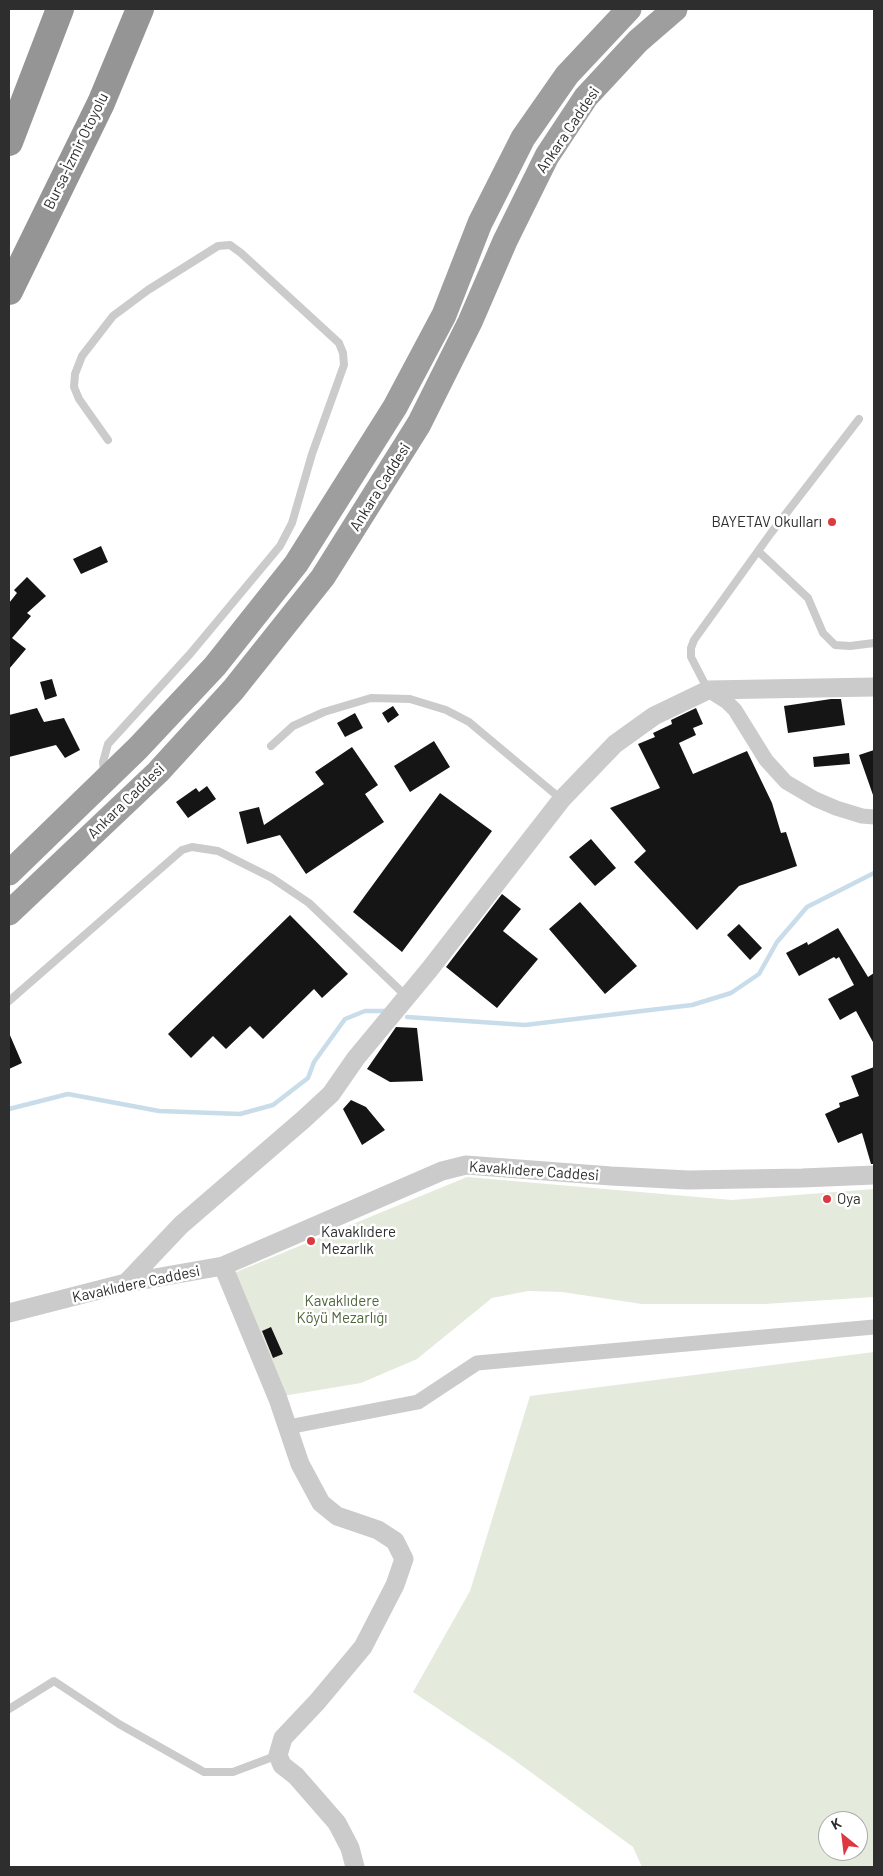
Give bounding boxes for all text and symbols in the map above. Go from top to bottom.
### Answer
street label: Ankara Caddesi [533,83,603,177]
street label: Bursa-İzmir Otoyolu [40,90,112,212]
street label: Ankara Caddesi [346,440,414,534]
place label: BAYETAV Okulları [712,513,822,531]
marker: BAYETAV Okulları [826,516,838,528]
street label: Ankara Caddesi [84,760,168,842]
street label: Kavaklıdere Caddesi [469,1157,599,1185]
place label: Oya [837,1190,861,1208]
marker: Oya [821,1193,833,1205]
place label: Kavaklıdere Mezarlık [321,1223,396,1258]
marker: Kavaklıdere Mezarlık [305,1235,317,1247]
street label: Kavaklıdere Caddesi [71,1262,201,1306]
park label: Kavaklıdere Köyü Mezarlığı [296,1292,388,1327]
north arrow [818,1811,868,1861]
text: K [828,1814,844,1833]

